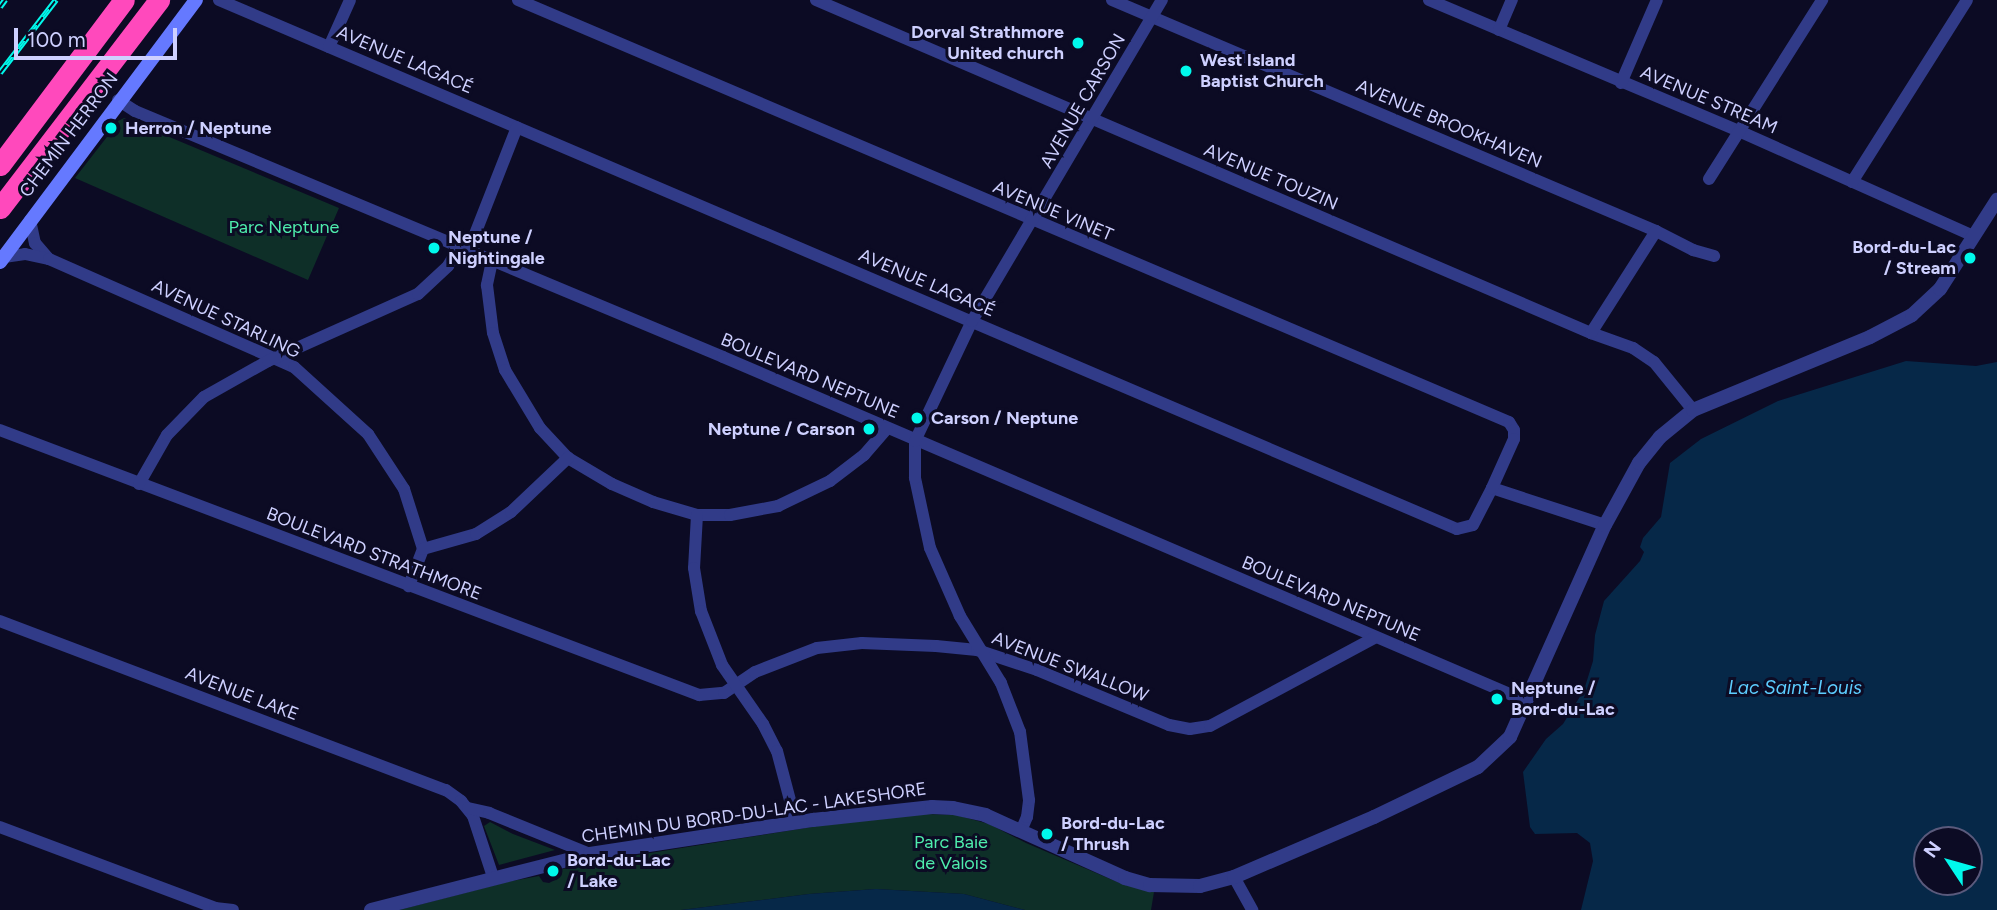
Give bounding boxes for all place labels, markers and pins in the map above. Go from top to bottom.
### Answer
place label: Dorval Strathmore United church [911,22,1064,64]
marker: Dorval Strathmore United church [1070,35,1086,51]
place label: West Island Baptist Church [1200,50,1324,92]
marker: West Island Baptist Church [1178,63,1194,79]
place label: Herron / Neptune [125,117,272,139]
marker: Herron / Neptune [103,120,119,136]
place label: Neptune / Nightingale [448,227,545,270]
place label: Bord-du-Lac / Stream [1852,237,1956,280]
marker: Neptune / Nightingale [426,240,442,256]
marker: Bord-du-Lac / Stream [1962,250,1978,266]
place label: Carson / Neptune [931,407,1078,429]
marker: Carson / Neptune [909,410,925,426]
place label: Neptune / Carson [708,418,855,440]
marker: Neptune / Carson [861,421,877,437]
place label: Neptune / Bord-du-Lac [1511,678,1615,720]
marker: Neptune / Bord-du-Lac [1489,691,1505,707]
place label: Bord-du-Lac / Thrush [1061,813,1165,856]
marker: Bord-du-Lac / Thrush [1039,826,1055,842]
place label: Bord-du-Lac / Lake [567,850,671,892]
marker: Bord-du-Lac / Lake [545,863,561,879]

